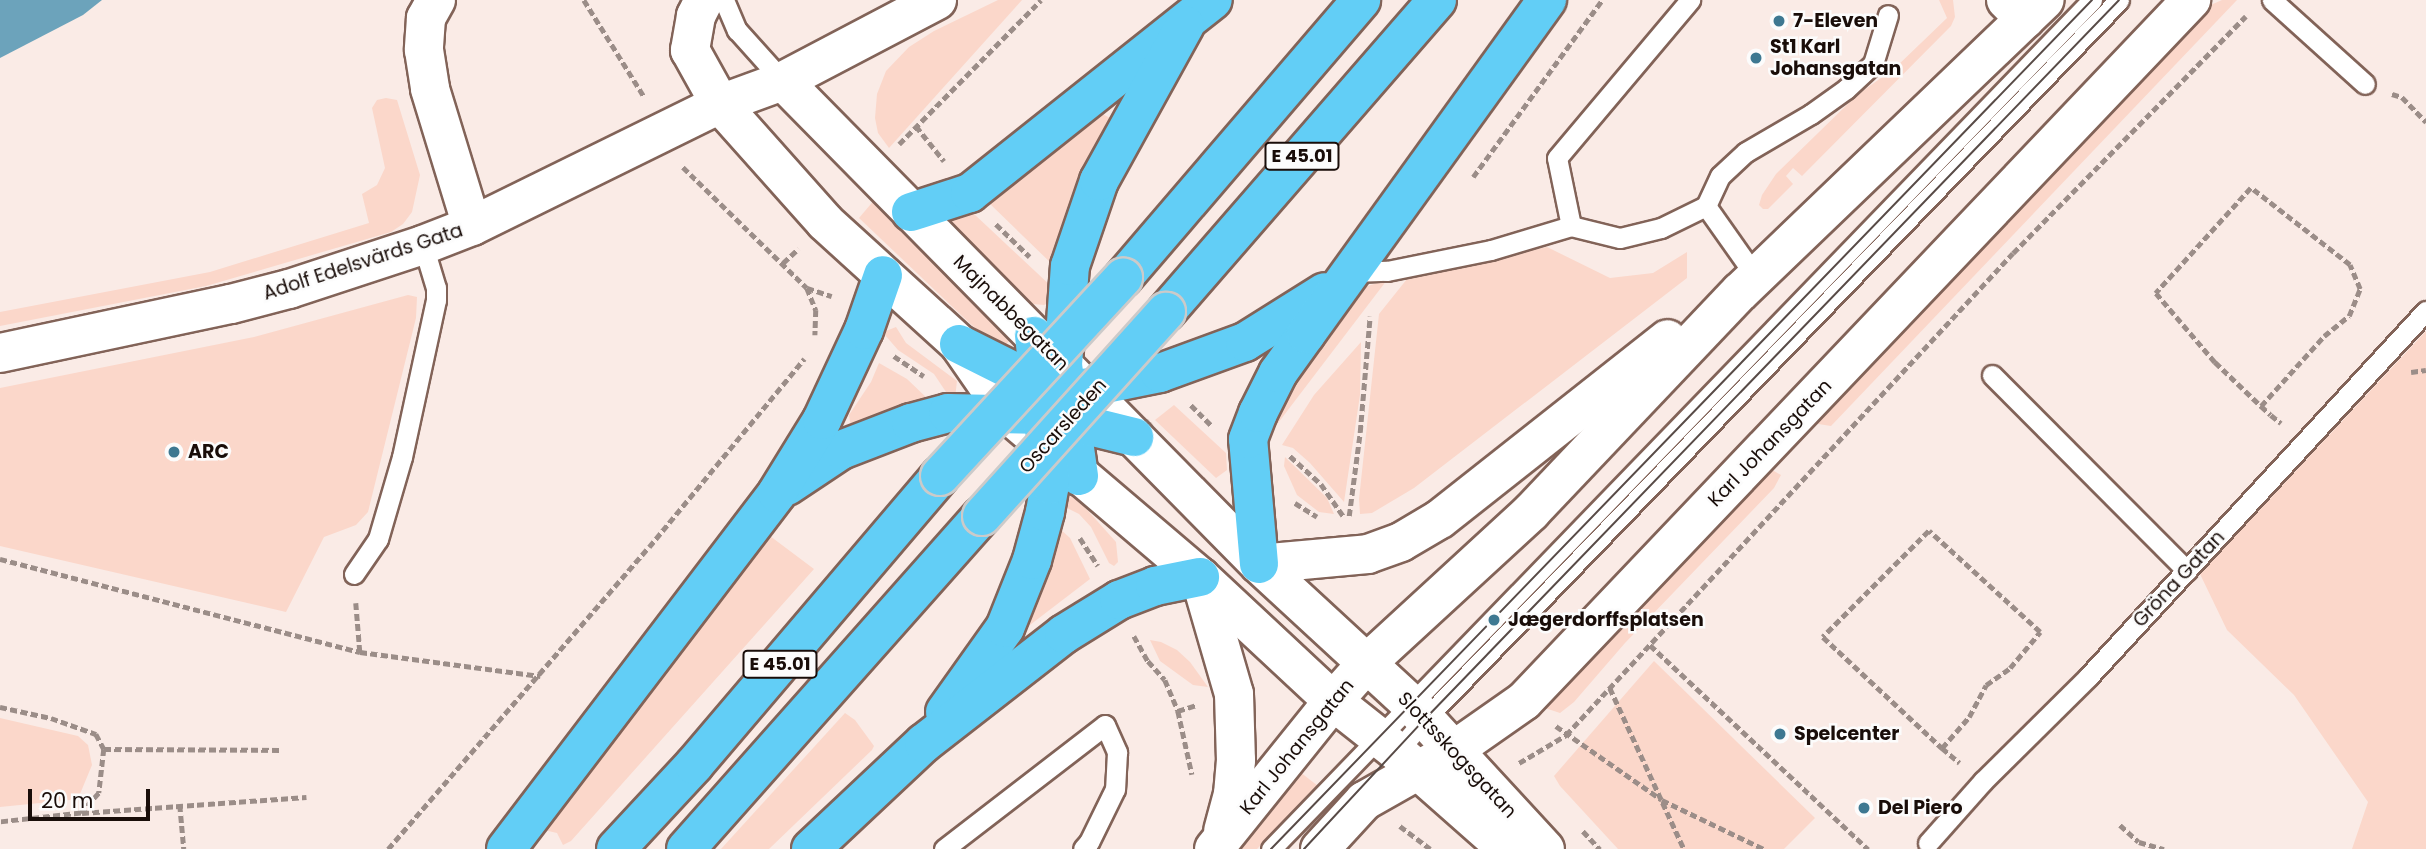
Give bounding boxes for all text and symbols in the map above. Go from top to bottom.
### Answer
place label: 7-Eleven [1793,10,1878,32]
marker: 7-Eleven [1771,13,1787,29]
place label: St1 Karl Johansgatan [1770,36,1901,80]
marker: St1 Karl Johansgatan [1748,50,1764,66]
road number: E 45.01 [1264,141,1340,170]
street label: Adolf Edelsvärds Gata [260,219,466,305]
street label: Majnabbegatan [948,250,1074,376]
street label: Oscarsleden [1015,374,1111,478]
street label: Karl Johansgatan [1703,375,1837,511]
place label: ARC [188,441,229,463]
marker: ARC [166,444,182,460]
street label: Gröna Gatan [2128,526,2230,632]
place label: Jægerdorffsplatsen [1508,609,1704,631]
marker: Jægerdorffsplatsen [1486,612,1502,628]
road number: E 45.01 [742,650,818,678]
street label: Karl Johansgatan [1235,675,1359,819]
street label: Slottsskogsgatan [1393,687,1521,823]
place label: Spelcenter [1794,723,1899,745]
marker: Spelcenter [1772,726,1788,742]
scale bar [32,776,154,820]
text: 20 m [41,786,94,815]
place label: Del Piero [1878,797,1963,819]
marker: Del Piero [1856,800,1872,816]

